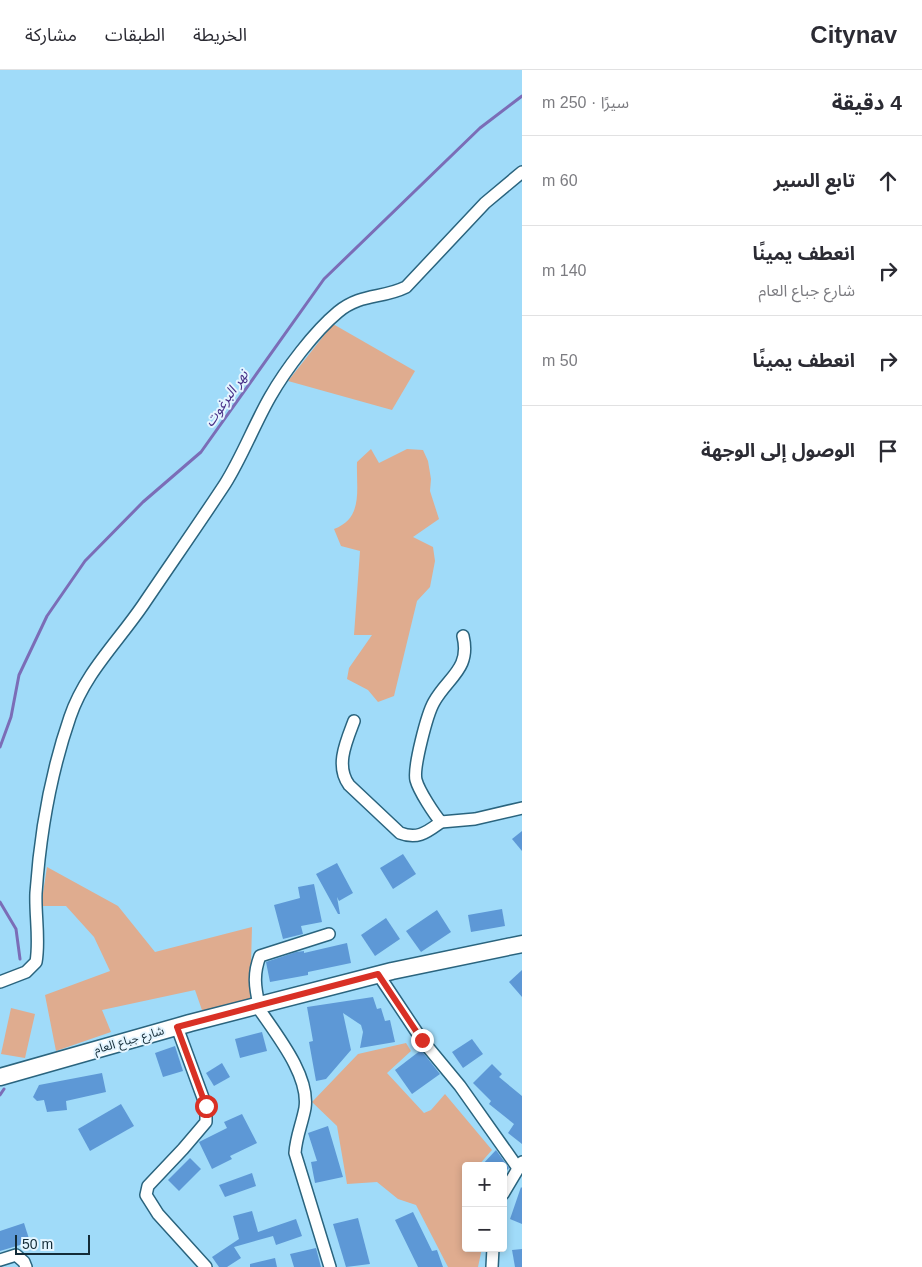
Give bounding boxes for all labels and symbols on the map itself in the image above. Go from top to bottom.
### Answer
water label: نهر البرغوت [201,366,253,430]
street label: شارع جباع العام [92,1023,166,1059]
route end [411,1029,434,1052]
route start [195,1095,218,1118]
scale bar [15,1232,90,1255]

